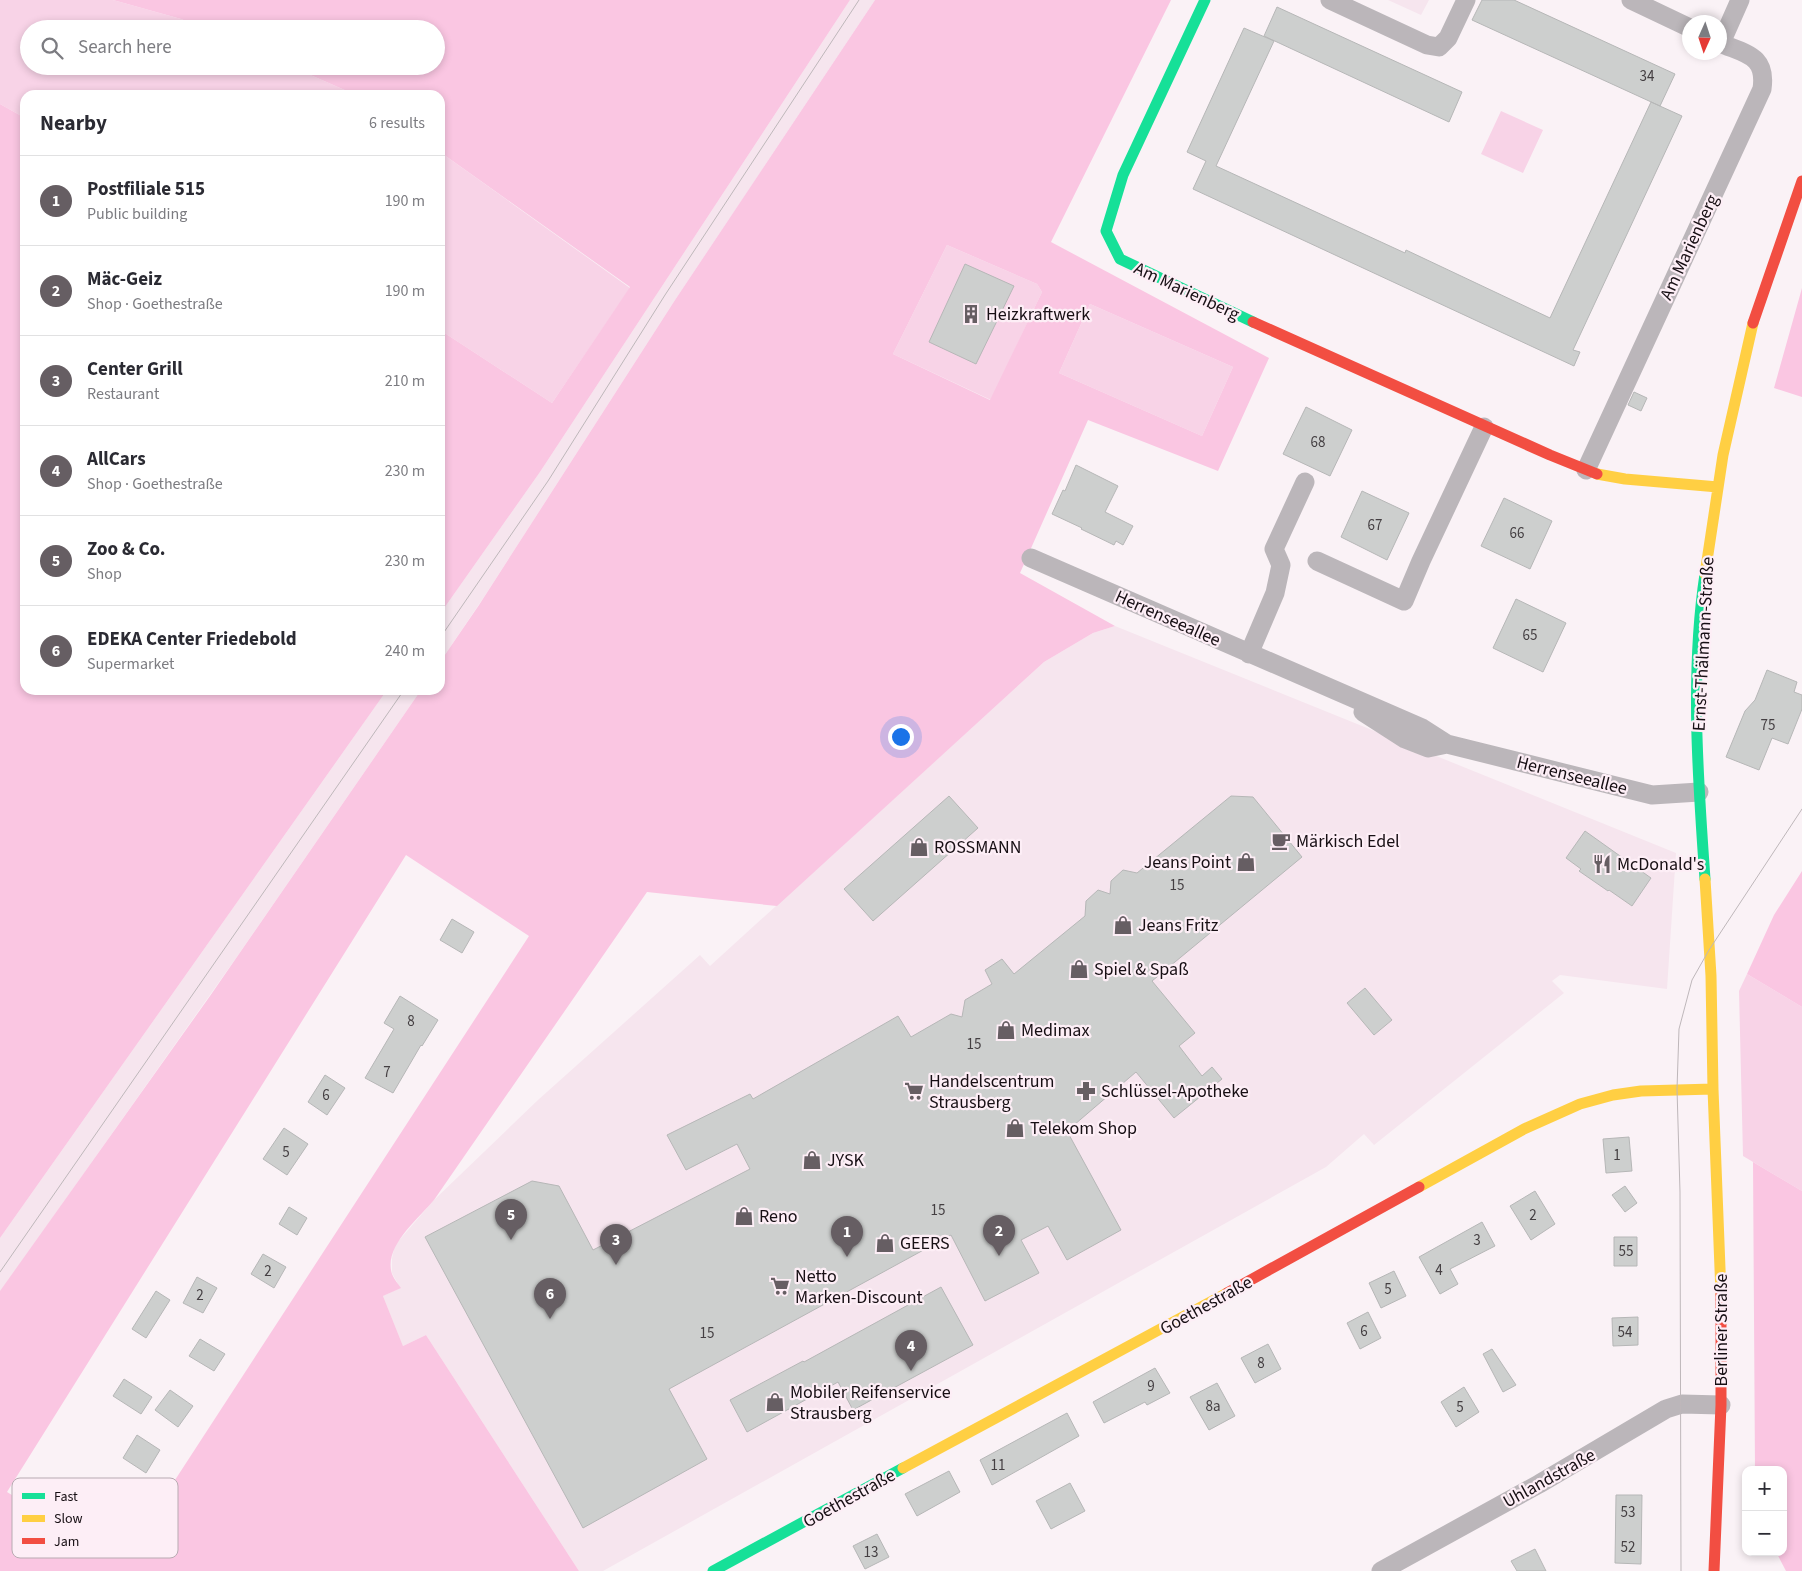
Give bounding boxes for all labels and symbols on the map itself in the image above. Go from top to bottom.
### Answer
north arrow [1682,15,1727,60]
house number: 34 [1640,66,1655,87]
street label: Am Marienberg [1654,190,1725,304]
street label: Am Marienberg [1130,256,1244,327]
place label: Heizkraftwerk [986,302,1090,327]
building icon: Heizkraftwerk [960,303,982,325]
house number: 68 [1311,432,1325,453]
house number: 67 [1368,515,1382,536]
house number: 66 [1510,523,1524,544]
street label: Ernst-Thälmann-Straße [1686,556,1721,732]
street label: Herrenseeallee [1111,584,1225,653]
house number: 65 [1523,625,1537,646]
house number: 75 [1761,715,1775,736]
your location [888,724,914,750]
street label: Herrenseeallee [1514,750,1630,801]
place label: Märkisch Edel [1296,829,1400,854]
cafe icon: Märkisch Edel [1270,830,1292,852]
place label: ROSSMANN [934,835,1021,860]
shop icon: ROSSMANN [908,836,930,858]
place label: Jeans Point [1144,850,1231,875]
shop icon: Jeans Point [1235,851,1257,873]
place label: McDonald's [1617,852,1704,877]
restaurant icon: McDonald's [1591,853,1613,875]
house number: 15 [1170,875,1184,896]
place label: Jeans Fritz [1138,913,1219,938]
shop icon: Jeans Fritz [1112,914,1134,936]
place label: Spiel & Spaß [1094,957,1189,982]
shop icon: Spiel & Spaß [1068,958,1090,980]
house number: 8 [407,1011,415,1032]
place label: Medimax [1021,1018,1089,1043]
shop icon: Medimax [995,1019,1017,1041]
house number: 15 [967,1034,981,1055]
house number: 7 [383,1062,391,1083]
place label: Handelscentrum Strausberg [929,1069,1054,1115]
place label: Schlüssel-Apotheke [1101,1079,1249,1104]
supermarket icon: Handelscentrum Strausberg [903,1080,925,1102]
pharmacy icon: Schlüssel-Apotheke [1075,1080,1097,1102]
house number: 6 [322,1085,330,1106]
place label: Telekom Shop [1030,1116,1137,1141]
shop icon: Telekom Shop [1004,1117,1026,1139]
house number: 5 [282,1142,290,1163]
house number: 1 [1613,1145,1621,1166]
place label: JYSK [827,1148,865,1173]
shop icon: JYSK [801,1149,823,1171]
pin: 5 [495,1199,527,1240]
house number: 15 [931,1200,945,1221]
place label: Reno [759,1204,798,1229]
shop icon: Reno [733,1205,755,1227]
house number: 2 [1529,1205,1537,1226]
pin: 2 [983,1215,1015,1256]
pin: 1 [831,1216,863,1257]
pin: 3 [600,1224,632,1265]
house number: 3 [1473,1230,1481,1251]
place label: GEERS [900,1231,950,1256]
shop icon: GEERS [874,1232,896,1254]
house number: 55 [1619,1241,1633,1262]
house number: 4 [1435,1260,1443,1281]
house number: 2 [264,1261,272,1282]
place label: Netto Marken-Discount [795,1264,923,1310]
street label: Goethestraße [1156,1270,1257,1341]
street label: Berliner Straße [1709,1274,1734,1386]
supermarket icon: Netto Marken-Discount [769,1275,791,1297]
pin: 6 [534,1278,566,1319]
house number: 5 [1384,1279,1392,1300]
house number: 2 [196,1285,204,1306]
house number: 6 [1360,1321,1368,1342]
house number: 54 [1618,1322,1633,1343]
house number: 15 [700,1323,714,1344]
pin: 4 [895,1330,927,1371]
house number: 8 [1257,1353,1265,1374]
house number: 9 [1147,1376,1155,1397]
place label: Mobiler Reifenservice Strausberg [790,1380,951,1426]
shop icon: Mobiler Reifenservice Strausberg [764,1391,786,1413]
house number: 8a [1205,1396,1221,1417]
house number: 5 [1456,1397,1464,1418]
street label: Uhlandstraße [1498,1443,1600,1514]
house number: 11 [991,1455,1005,1476]
street label: Goethestraße [799,1463,900,1534]
legend [12,1478,178,1558]
text: Fast [54,1487,78,1507]
house number: 53 [1621,1502,1635,1523]
text: Slow [54,1509,83,1529]
text: Jam [54,1532,79,1552]
house number: 52 [1621,1537,1635,1558]
house number: 13 [864,1542,878,1563]

